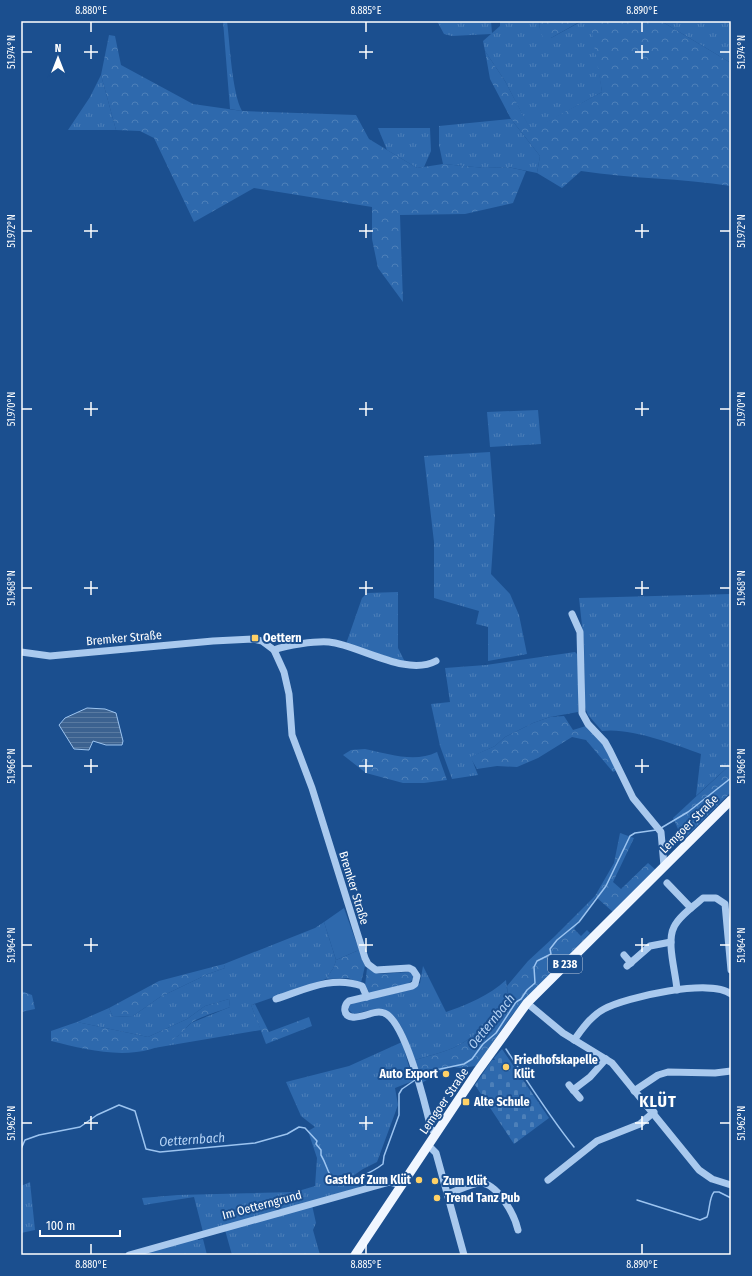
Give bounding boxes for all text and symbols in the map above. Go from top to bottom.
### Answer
text: 8.880°E [75,5,107,17]
text: 8.885°E [351,5,382,17]
text: 8.890°E [626,5,658,17]
text: 51.974°N [6,35,18,69]
text: 51.974°N [736,35,748,69]
north arrow [38,38,78,78]
text: N [55,42,61,55]
text: 51.972°N [6,214,18,248]
text: 51.972°N [736,214,748,248]
text: 51.970°N [6,392,18,426]
text: 51.970°N [736,392,748,426]
text: 51.968°N [6,570,18,606]
text: 51.968°N [736,570,748,606]
street label: Bremker Straße [86,628,162,648]
place label: Oettern [263,631,302,645]
marker: Oettern [250,633,260,643]
text: 51.966°N [6,748,18,784]
text: 51.966°N [736,748,748,784]
street label: Lemgoer Straße [657,792,721,856]
street label: Bremker Straße [336,850,372,926]
text: 51.964°N [6,927,18,963]
text: 51.964°N [736,927,748,963]
road number: B 238 [548,955,582,973]
water label: Oetternbach [465,991,518,1052]
place label: Friedhofskapelle Klüt [514,1053,598,1081]
marker: Friedhofskapelle Klüt [501,1062,511,1072]
street label: Lemgoer Straße [417,1065,471,1137]
place label: Auto Export [378,1067,439,1081]
marker: Auto Export [441,1069,451,1079]
district label: KLÜT [639,1091,677,1111]
place label: Alte Schule [473,1095,530,1109]
marker: Alte Schule [461,1097,471,1107]
text: 51.962°N [6,1106,18,1140]
text: 51.962°N [736,1106,748,1140]
water label: Oetternbach [159,1130,225,1149]
place label: Gasthof Zum Klüt [325,1173,412,1187]
place label: Zum Klüt [443,1174,488,1188]
marker: Gasthof Zum Klüt [414,1175,424,1185]
marker: Zum Klüt [430,1176,440,1186]
street label: Im Oetterngrund [221,1188,303,1222]
place label: Trend Tanz Pub [445,1191,521,1205]
marker: Trend Tanz Pub [432,1193,442,1203]
scale bar [40,1212,120,1238]
text: 100 m [46,1219,75,1233]
text: 8.880°E [75,1259,107,1271]
text: 8.885°E [351,1259,382,1271]
text: 8.890°E [626,1259,658,1271]

